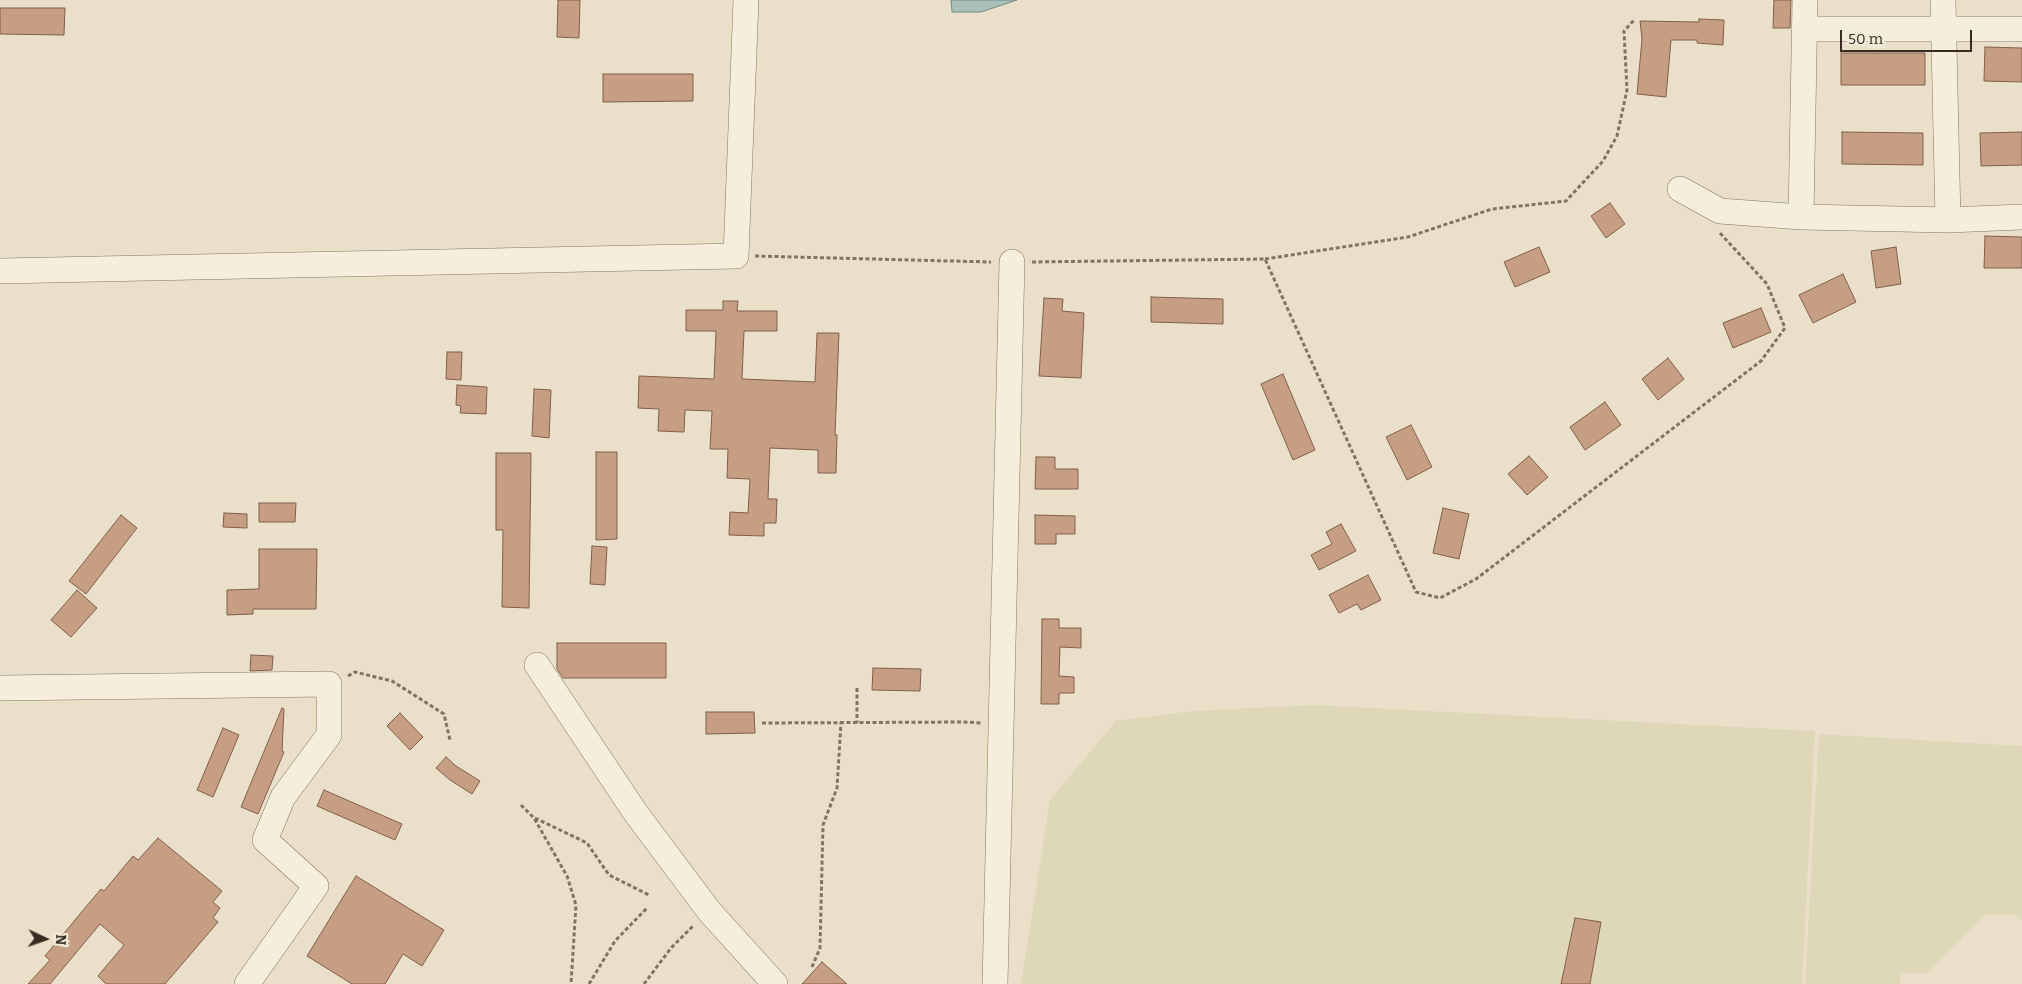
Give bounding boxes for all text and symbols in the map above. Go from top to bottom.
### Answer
scale bar [1842,20,1974,52]
text: 50 m [1848,30,1883,48]
north arrow [20,914,70,964]
text: N [52,934,69,946]

